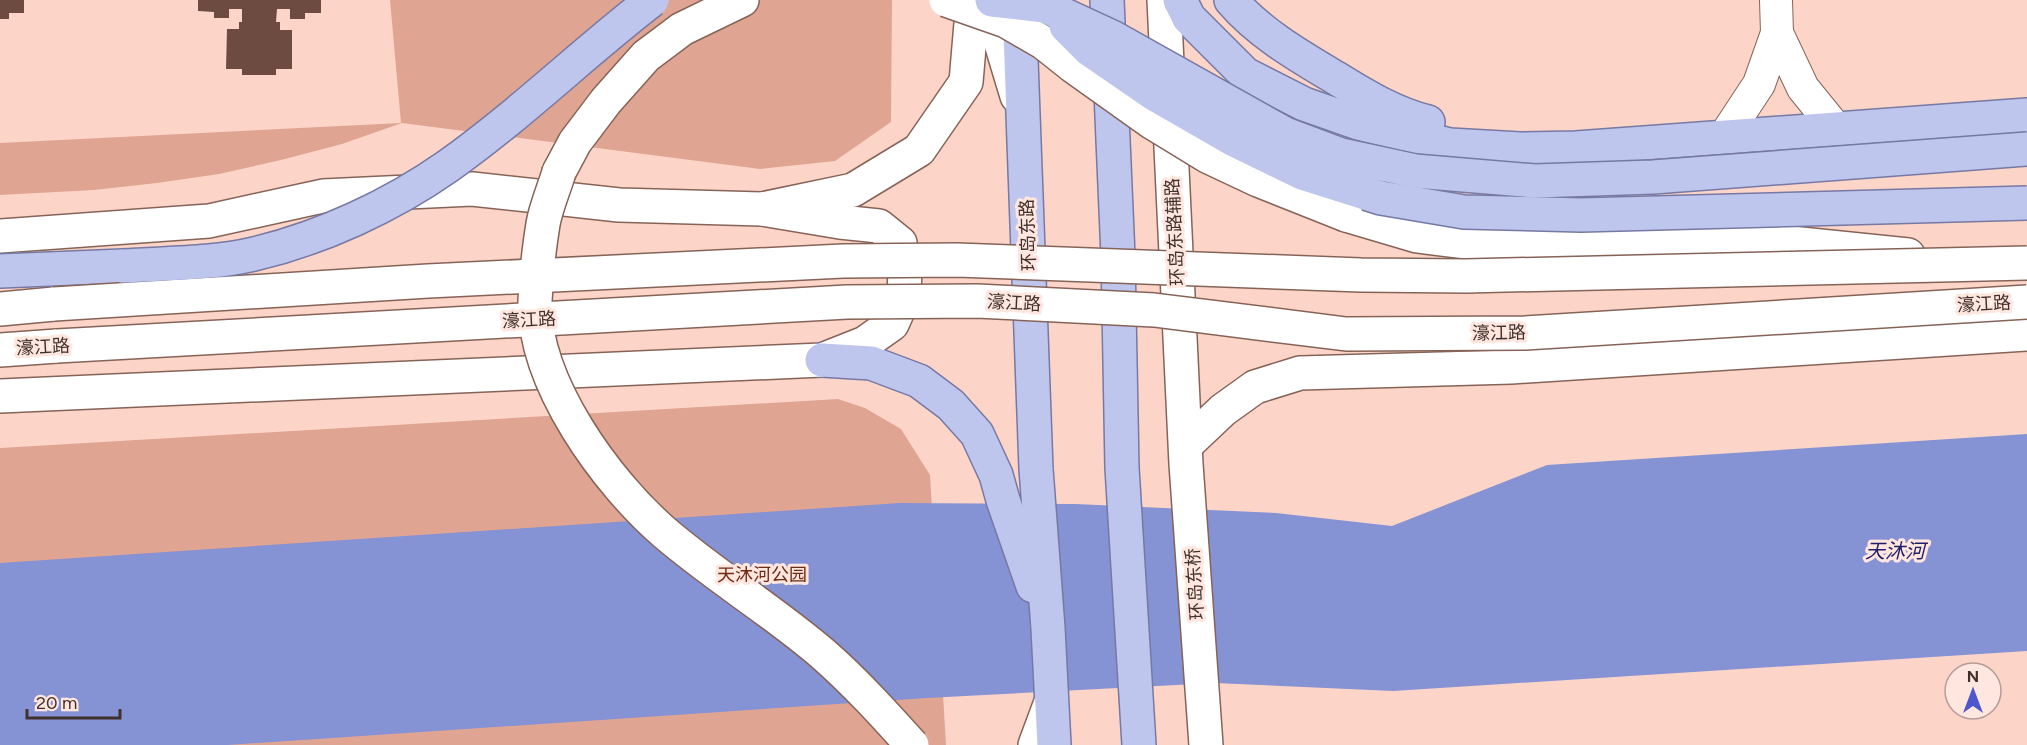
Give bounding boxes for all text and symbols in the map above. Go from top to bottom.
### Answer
street label: 环岛东路辅路 [1161,177,1189,287]
street label: 环岛东路 [1016,199,1040,271]
street label: 濠江路 [986,291,1042,315]
street label: 濠江路 [1956,292,2012,316]
street label: 濠江路 [501,308,557,332]
street label: 濠江路 [1472,322,1526,344]
street label: 濠江路 [15,335,71,359]
water label: 天沐河 [1865,539,1929,563]
street label: 环岛东桥 [1182,547,1208,621]
park label: 天沐河公园 [717,564,807,586]
north arrow [1943,661,2003,721]
text: N [1967,667,1979,686]
scale bar [27,682,120,720]
text: 20 m [36,692,77,714]

